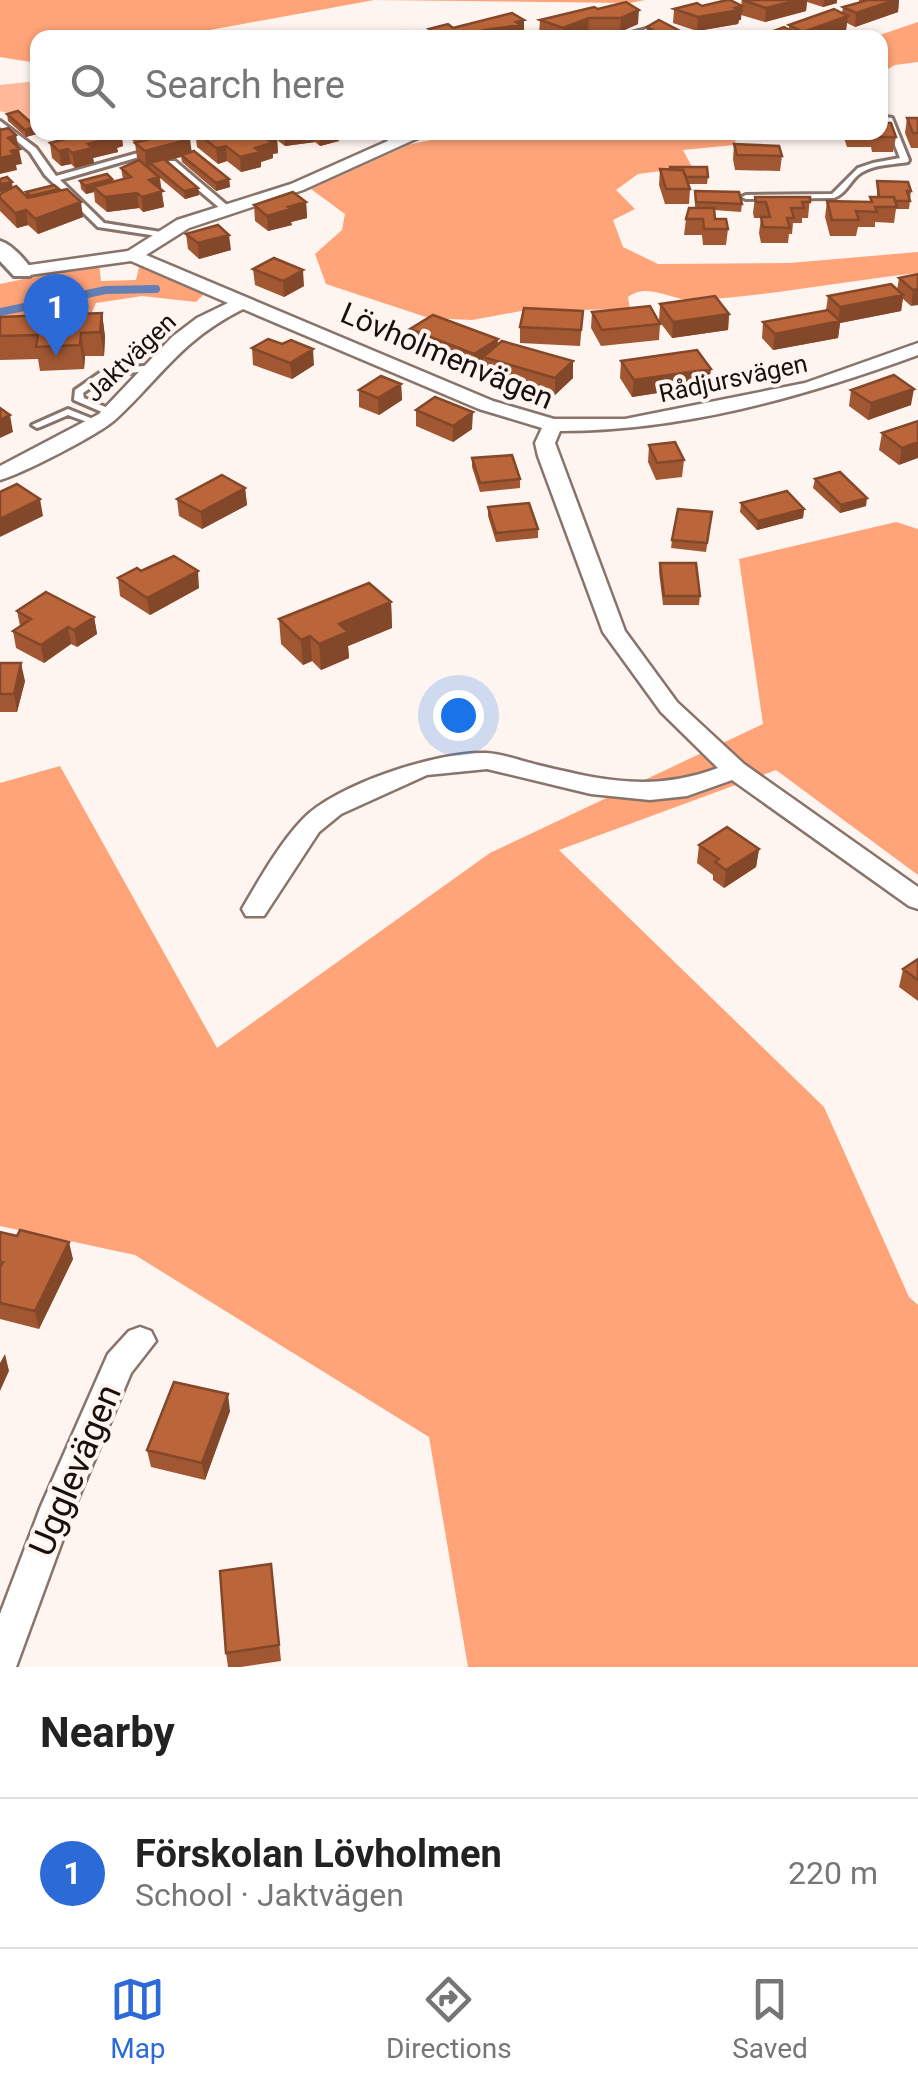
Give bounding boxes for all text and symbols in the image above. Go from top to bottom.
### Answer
search box [30,30,888,140]
icon: search [65,58,120,113]
text: Search here [145,63,345,107]
pin: 1 [23,274,88,356]
street label: Lövholmenvägen [336,295,559,416]
street label: Jaktvägen [79,307,182,408]
street label: Rådjursvägen [656,349,810,408]
your location [433,690,484,741]
street label: Ugglevägen [21,1378,130,1562]
text: Nearby [40,1708,175,1757]
text: Förskolan Lövholmen [135,1832,502,1876]
text: 1 [63,1854,82,1892]
text: 220 m [788,1854,878,1892]
text: School · Jaktvägen [135,1876,404,1914]
tab: Map [110,1972,166,2065]
tab: Directions [386,1972,512,2065]
tab: Saved [732,1972,808,2065]

